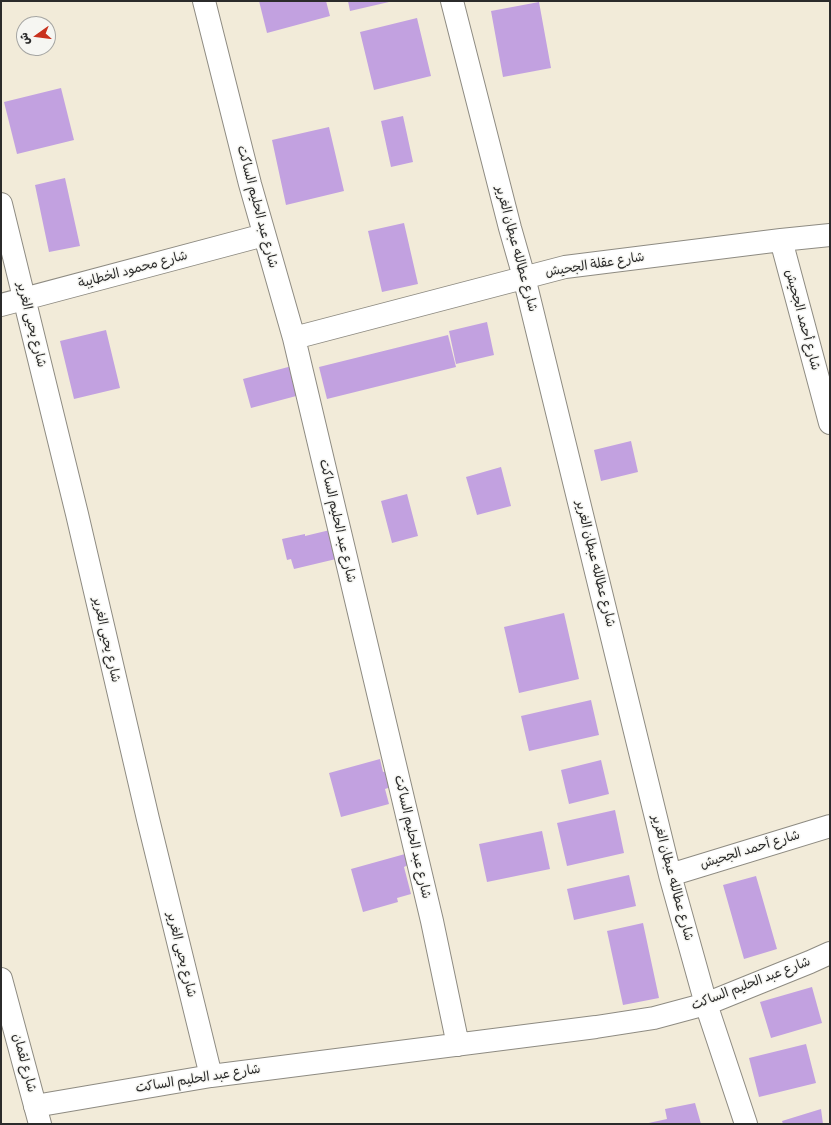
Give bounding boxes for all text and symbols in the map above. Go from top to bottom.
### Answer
north arrow [16,16,56,56]
text: ش [17,31,33,46]
street label: شارع عبد الحليم الساكت [233,144,281,270]
street label: شارع عطالله عبطان الغرير [492,184,540,314]
street label: شارع محمود الخطايبة [77,248,189,292]
street label: شارع عقلة الجحيش [544,249,646,281]
street label: شارع أحمد الجحيش [781,268,823,372]
street label: شارع يحيى الغرير [13,281,49,369]
street label: شارع عبد الحليم الساكت [315,458,359,584]
street label: شارع عطالله عبطان الغرير [572,499,618,629]
street label: شارع يحيى الغرير [89,596,123,684]
street label: شارع عبد الحليم الساكت [390,774,434,900]
street label: شارع عطالله عبطان الغرير [648,813,696,943]
street label: شارع أحمد الجحيش [698,827,802,873]
street label: شارع يحيى الغرير [163,911,199,999]
street label: شارع عبد الحليم الساكت [689,954,813,1014]
street label: شارع لقمان [9,1032,39,1094]
street label: شارع عبد الحليم الساكت [134,1061,262,1097]

